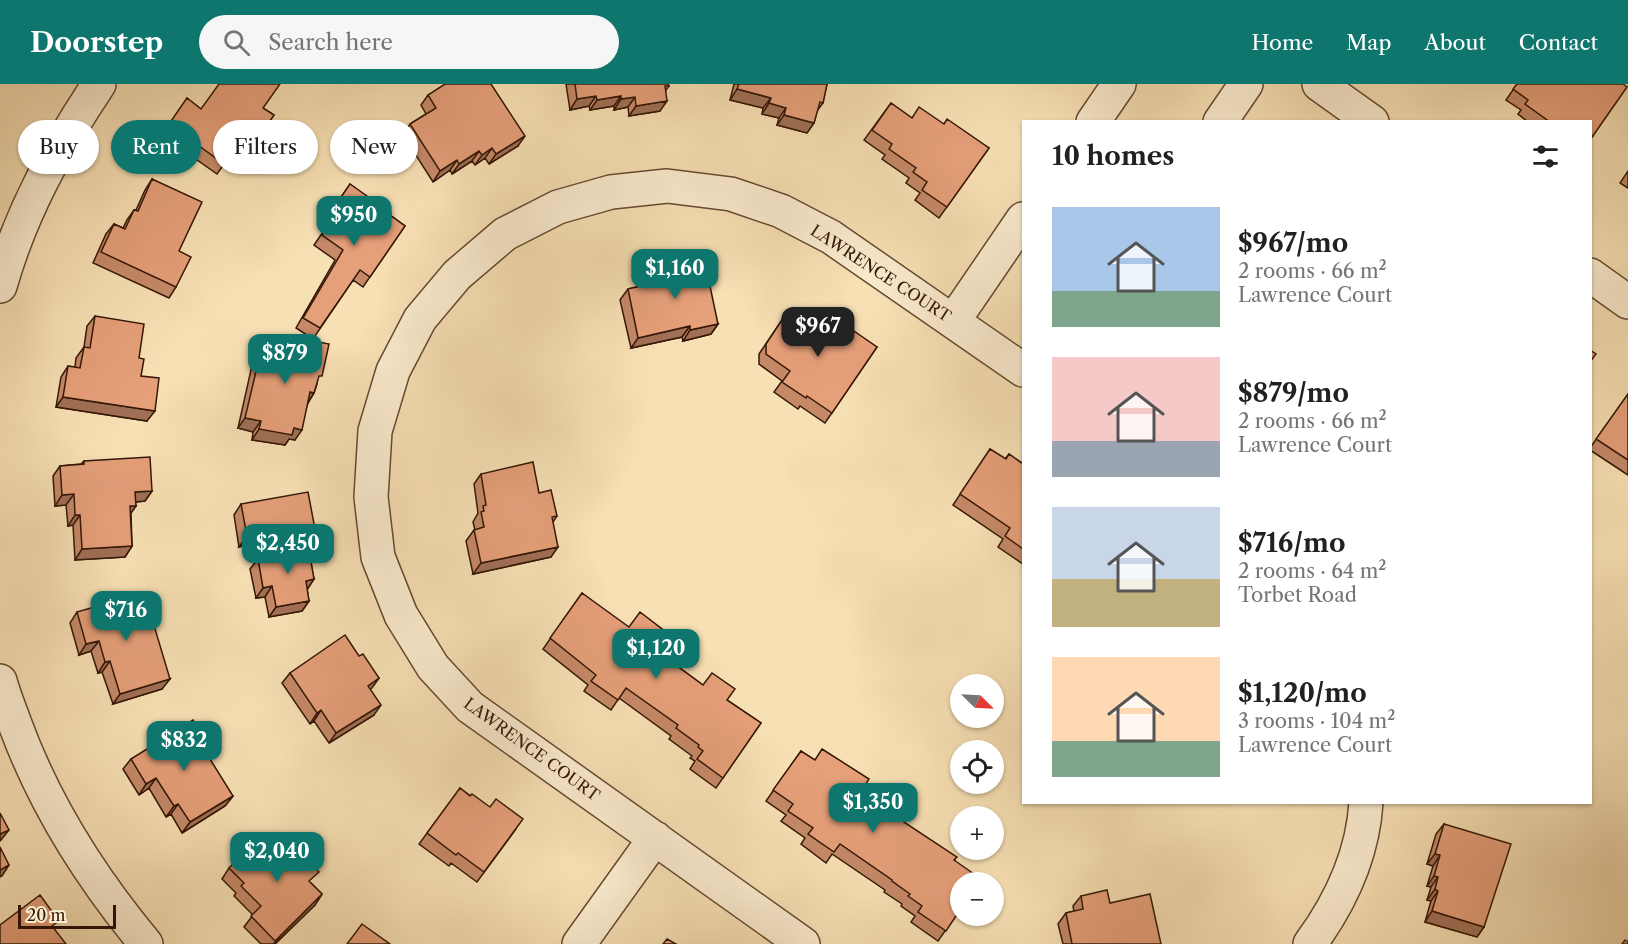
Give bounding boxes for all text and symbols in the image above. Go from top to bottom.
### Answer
search box [199,15,619,69]
text: Doorstep [30,25,163,59]
icon: search [220,26,253,59]
text: Search here [268,29,393,56]
text: Home [1252,30,1313,55]
text: Map [1346,30,1391,55]
text: About [1424,30,1486,55]
text: Contact [1519,30,1598,55]
chip: Buy [18,120,99,174]
chip: Rent [111,120,201,174]
chip: Filters [213,120,318,174]
chip: New [330,120,418,174]
text: 10 homes [1052,140,1174,172]
icon: filters [1529,140,1562,173]
pin: $950 [318,196,390,247]
text: $950 [331,203,377,227]
street label: LAWRENCE COURT [807,220,955,326]
text: $967/mo [1238,227,1348,259]
icon: home [1100,231,1172,303]
pin: $1,160 [626,249,724,300]
text: $1,160 [645,256,705,280]
text: 2 rooms · 66 m² [1238,259,1387,283]
text: Lawrence Court [1238,283,1392,307]
pin: $967 [782,307,854,358]
text: $967 [795,314,841,338]
pin: $879 [249,334,321,385]
text: $879 [262,341,308,365]
text: $879/mo [1238,377,1349,409]
icon: home [1100,381,1172,453]
text: 2 rooms · 66 m² [1238,409,1387,433]
text: Lawrence Court [1238,433,1392,457]
pin: $2,450 [239,524,337,575]
text: $716/mo [1238,527,1345,559]
text: $2,450 [256,531,320,555]
icon: home [1100,531,1172,603]
text: 2 rooms · 64 m² [1238,559,1387,583]
text: Torbet Road [1238,583,1357,607]
pin: $716 [90,591,162,642]
text: $716 [105,598,147,622]
pin: $1,120 [607,629,705,680]
text: $1,120 [626,636,686,660]
north arrow [950,674,1004,728]
map controls [950,674,1004,926]
text: $1,120/mo [1238,677,1367,709]
icon: home [1100,681,1172,753]
street label: LAWRENCE COURT [460,693,604,805]
text: 3 rooms · 104 m² [1238,709,1395,733]
pin: $832 [148,721,220,772]
text: $832 [161,728,207,752]
text: Lawrence Court [1238,733,1392,757]
button: locate [950,740,1004,794]
pin: $1,350 [824,783,922,834]
text: $1,350 [843,790,903,814]
button: + [950,806,1004,860]
pin: $2,040 [228,832,326,883]
text: $2,040 [244,839,310,863]
button: − [950,872,1004,926]
scale bar [18,902,116,930]
text: 20 m [27,905,66,925]

